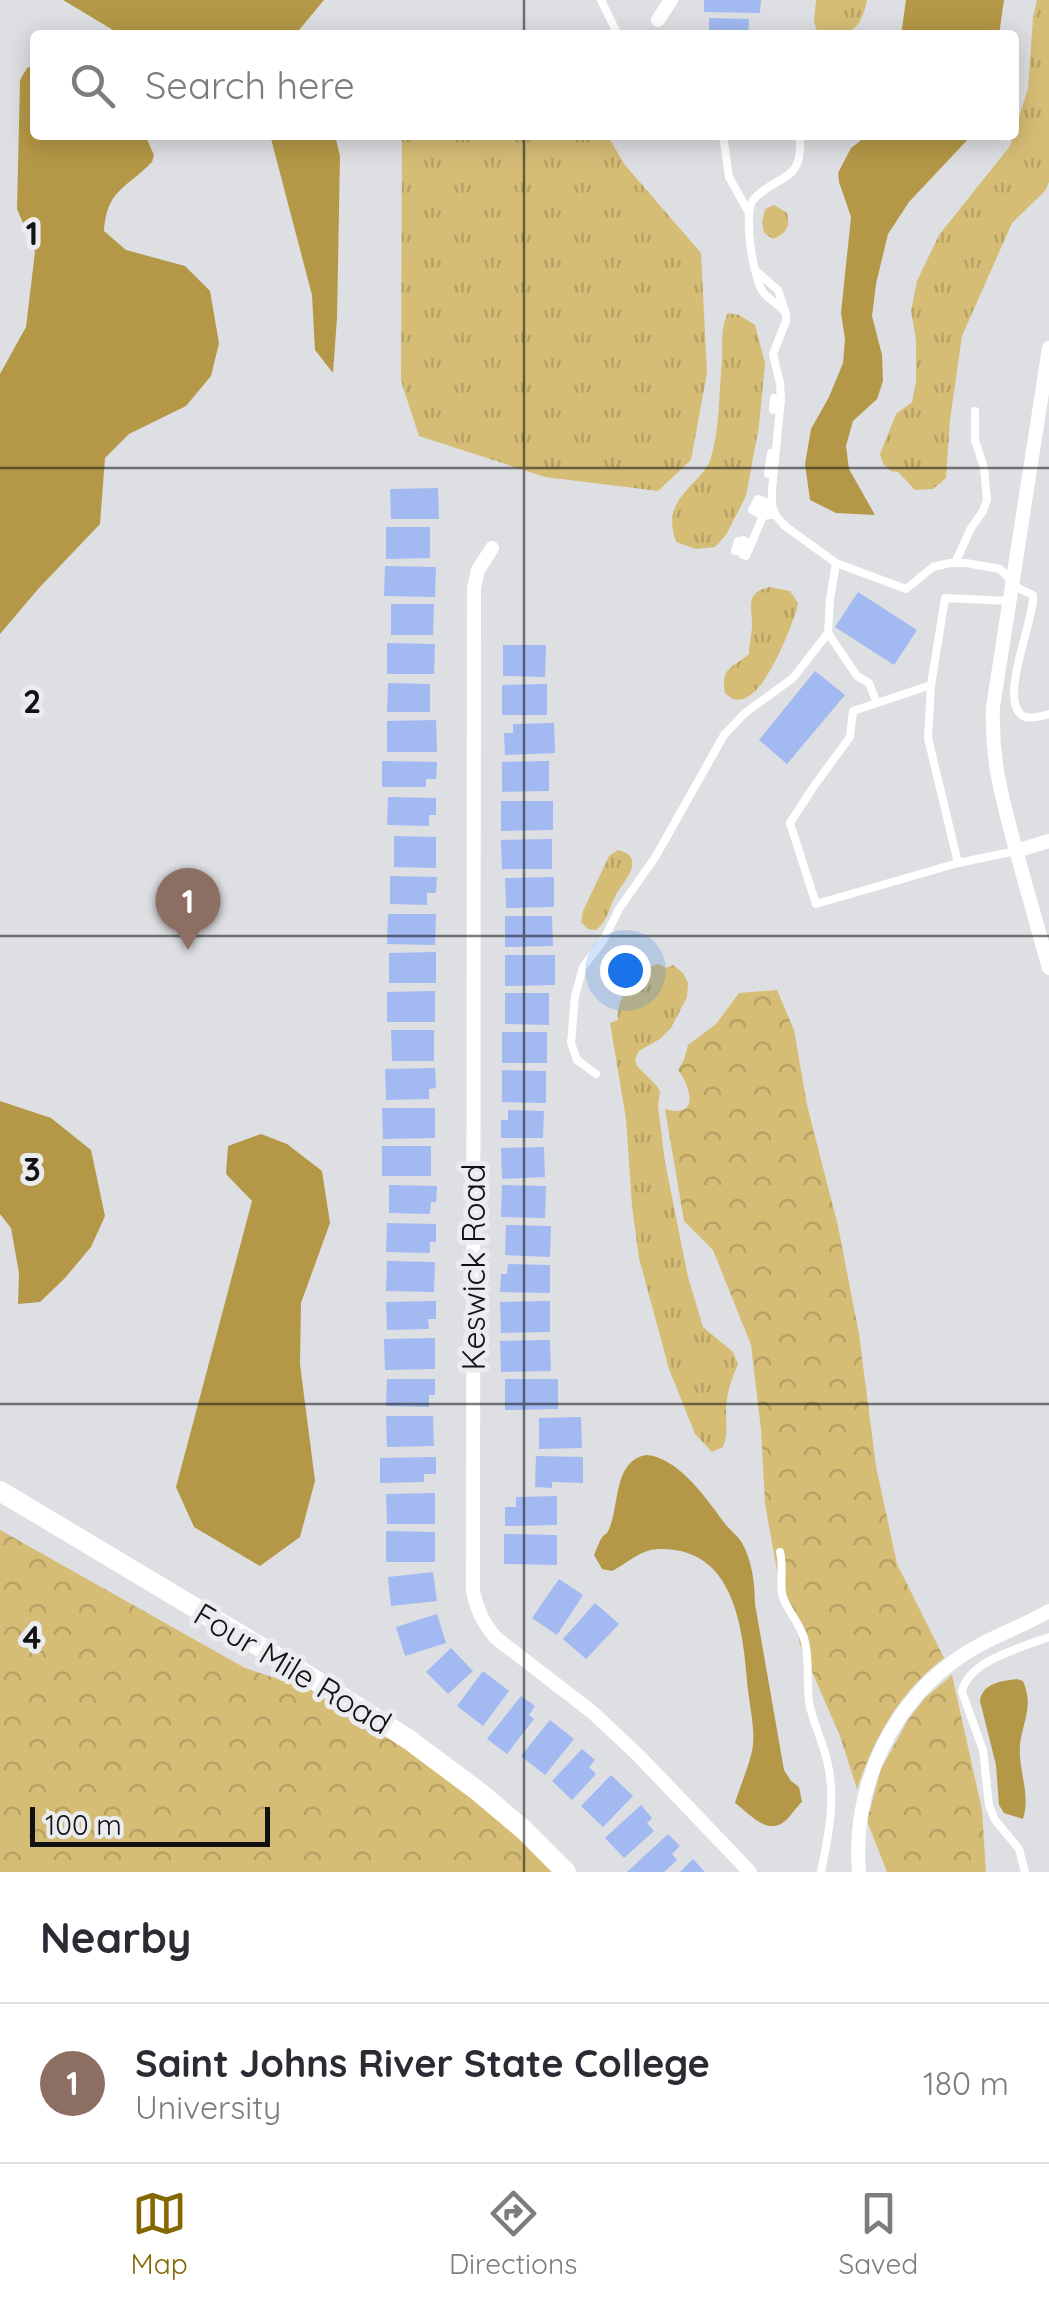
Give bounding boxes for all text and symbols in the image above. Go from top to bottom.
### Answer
search box [30,30,1019,140]
icon: search [65,58,120,113]
text: Search here [145,61,355,109]
text: 1 [26,213,38,253]
text: 2 [23,681,41,721]
pin: 1 [156,868,220,950]
your location [600,945,651,996]
text: 3 [23,1149,41,1189]
street label: Keswick Road [453,1164,493,1370]
street label: Four Mile Road [187,1593,399,1743]
text: 4 [23,1617,42,1657]
scale bar [30,1802,270,1846]
text: 100 m [45,1807,122,1842]
text: Nearby [40,1911,191,1964]
text: Saint Johns River State College [135,2039,710,2087]
text: 1 [66,2063,79,2103]
text: 180 m [923,2063,1009,2103]
text: University [135,2087,281,2127]
tab: Map [131,2186,188,2281]
tab: Directions [449,2186,577,2281]
tab: Saved [839,2186,918,2281]

